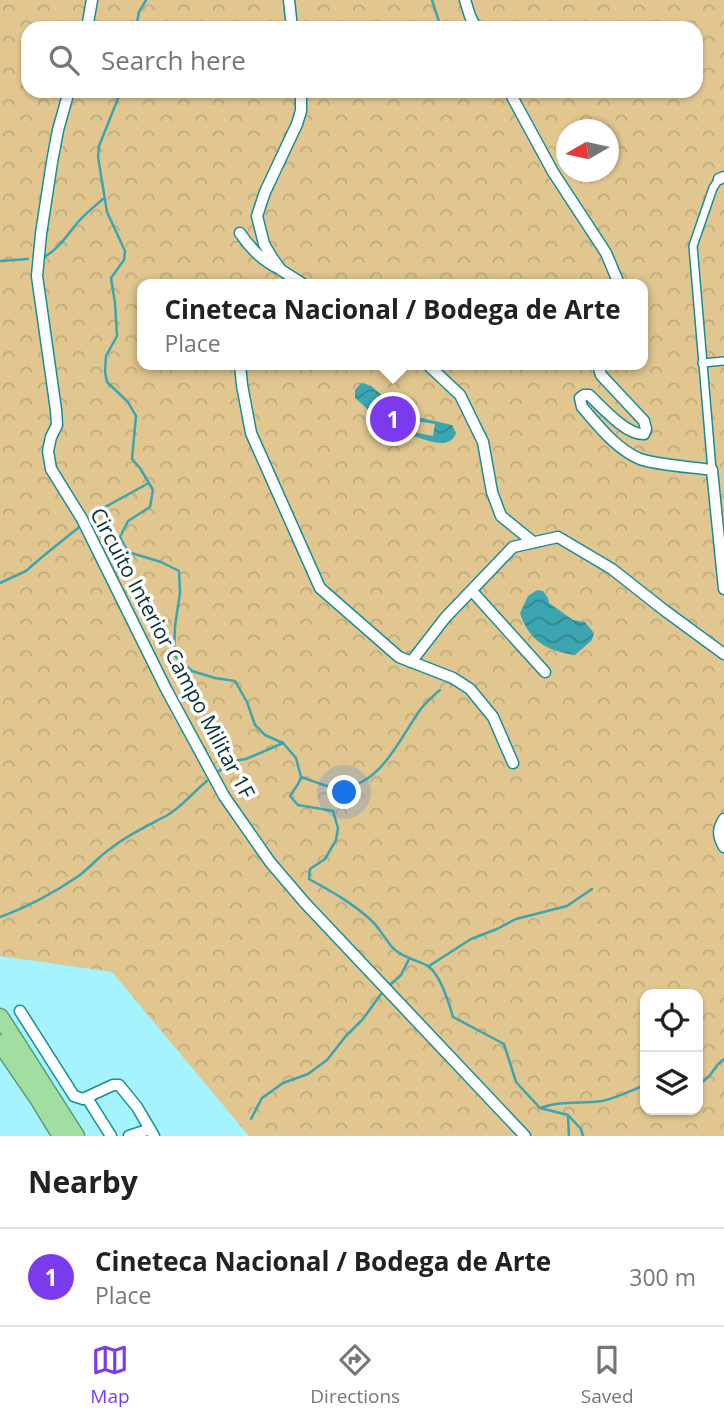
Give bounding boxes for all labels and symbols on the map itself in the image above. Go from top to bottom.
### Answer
north arrow [556,119,619,182]
pin: 1 [370,393,416,445]
street label: Circuito Interior Campo Militar 1F [84,503,262,803]
your location [327,775,361,809]

